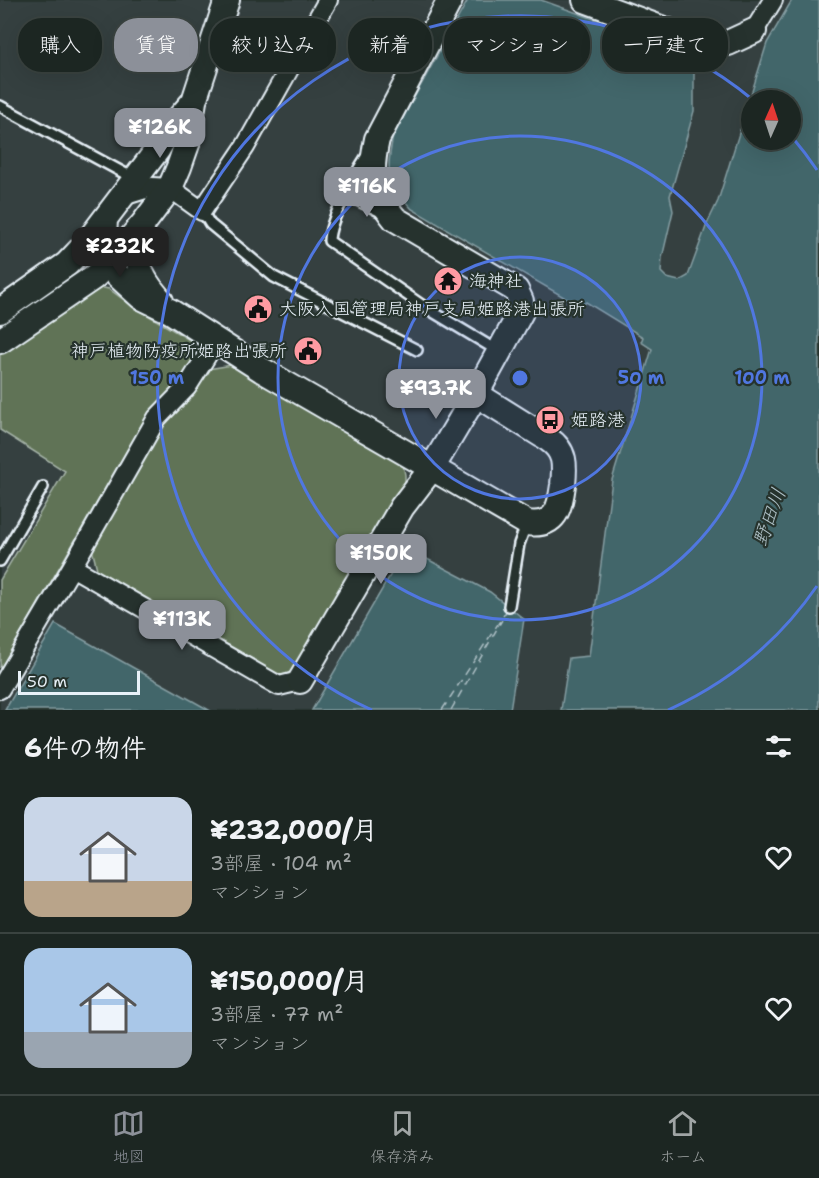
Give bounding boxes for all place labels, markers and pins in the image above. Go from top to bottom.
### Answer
pin: ¥126K [118,108,202,159]
pin: ¥116K [325,167,409,218]
pin: ¥232K [78,227,162,278]
temple icon: 海神社 [432,265,464,297]
place label: 海神社 [469,269,523,293]
public building icon: 大阪入国管理局神戸支局姫路港出張所 [242,293,274,325]
place label: 大阪入国管理局神戸支局姫路港出張所 [279,297,585,321]
public building icon: 神戸植物防疫所姫路出張所 [292,335,324,367]
place label: 神戸植物防疫所姫路出張所 [71,339,287,363]
centre of rings [510,368,530,388]
pin: ¥93.7K [387,369,485,420]
bus stop icon: 姫路港 [534,404,566,436]
place label: 姫路港 [571,408,625,432]
pin: ¥150K [339,534,423,585]
pin: ¥113K [140,600,224,651]

